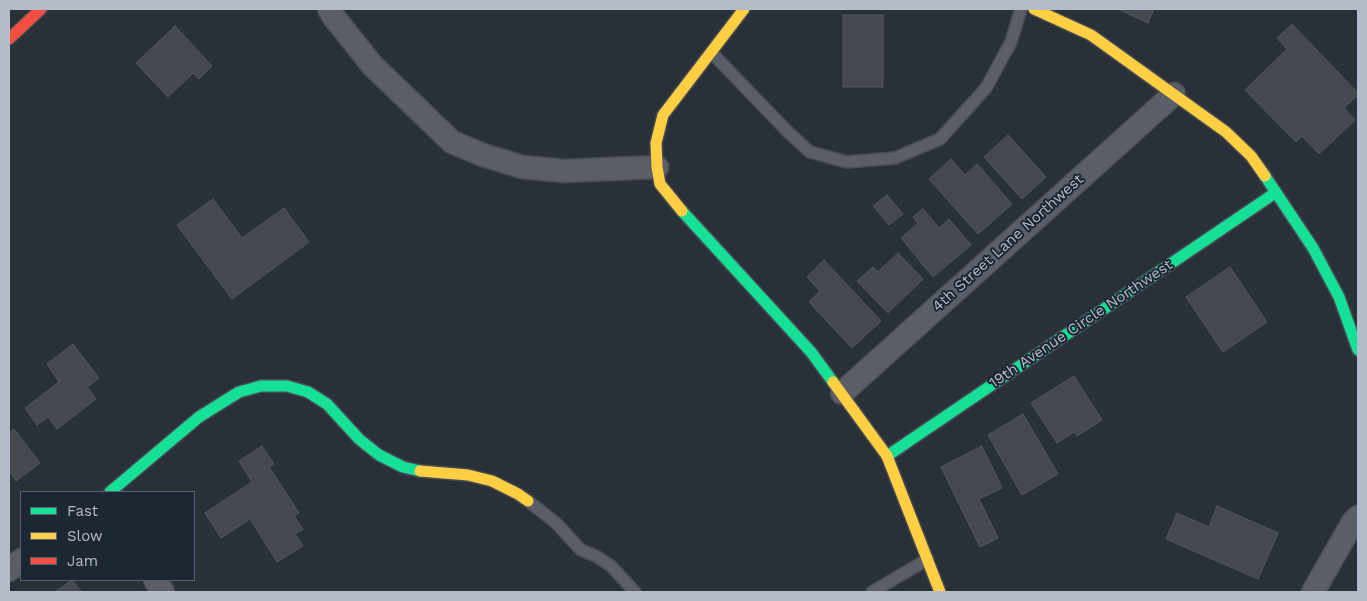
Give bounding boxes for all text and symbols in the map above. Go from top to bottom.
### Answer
street label: 4th Street Lane Northwest [929,170,1087,316]
street label: 19th Avenue Circle Northwest [986,256,1176,392]
legend [20,491,195,581]
text: Fast [67,502,98,520]
text: Slow [67,527,103,545]
text: Jam [67,552,98,570]

